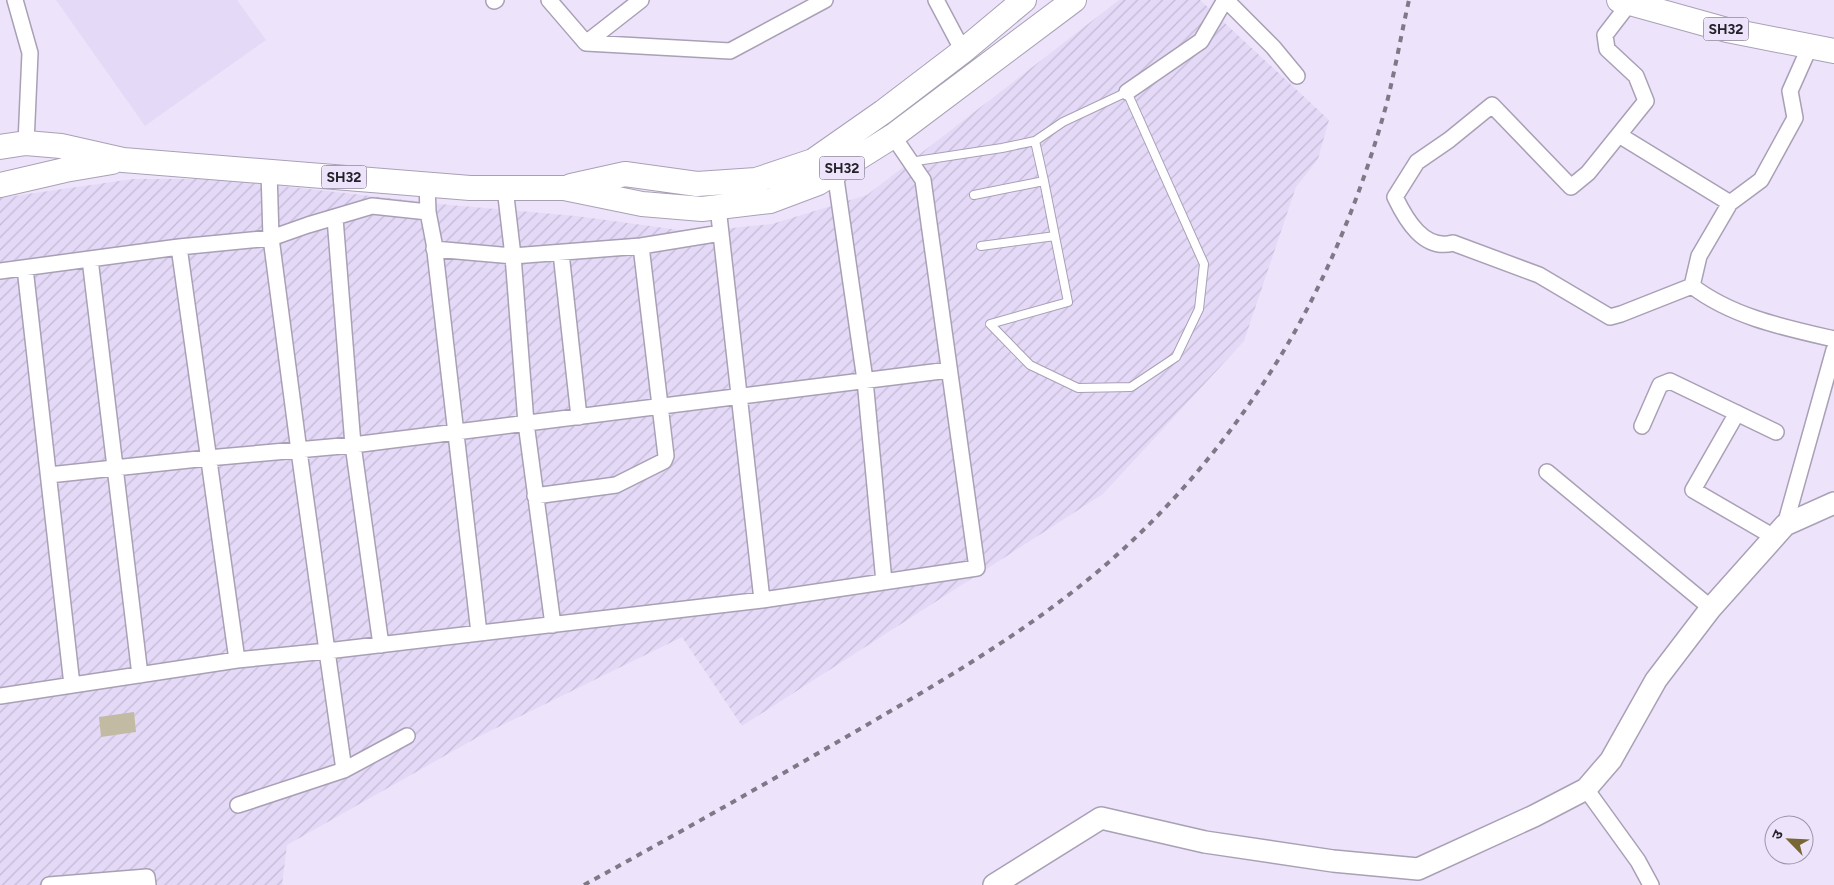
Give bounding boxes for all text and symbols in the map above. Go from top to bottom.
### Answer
road number: SH32 [1704,18,1748,40]
road number: SH32 [820,156,864,180]
road number: SH32 [322,166,366,188]
north arrow [1764,815,1814,865]
text: उ [1768,827,1787,842]

